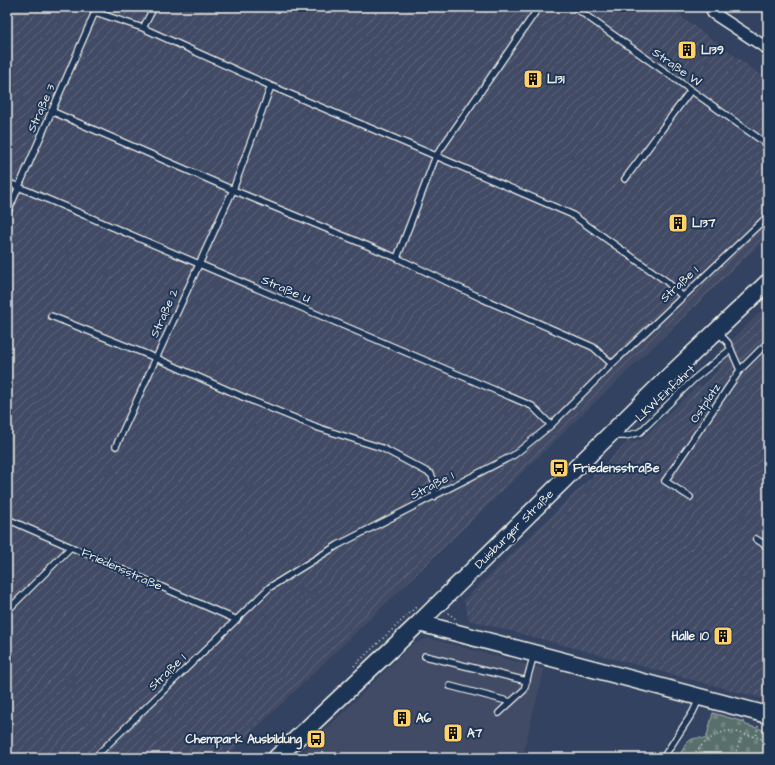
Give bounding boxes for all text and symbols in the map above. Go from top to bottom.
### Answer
building icon: L139 [676,39,698,61]
place label: L139 [701,42,724,59]
street label: Straße W [649,44,705,91]
building icon: L131 [522,68,544,90]
place label: L131 [547,71,565,88]
street label: Straße 3 [23,81,60,135]
building icon: L137 [667,212,689,234]
place label: L137 [692,215,716,232]
street label: Straße 1 [656,262,703,306]
street label: Straße U [259,272,313,308]
street label: Straße 2 [146,286,183,340]
street label: LKW-Einfahrt [632,361,699,426]
street label: Ostplatz [686,380,725,426]
bus stop icon: Friedensstraße [548,457,570,479]
place label: Friedensstraße [573,460,660,477]
street label: Straße 1 [408,467,457,504]
street label: Duisburger Straße [471,486,559,573]
street label: Friedensstraße [79,544,165,595]
building icon: Halle 10 [712,625,734,647]
place label: Halle 10 [671,628,709,645]
street label: Straße 1 [145,650,190,695]
building icon: A6 [391,707,413,729]
place label: A6 [416,710,432,727]
building icon: A7 [442,722,464,744]
place label: A7 [467,725,483,742]
bus stop icon: Chempark Ausbildung [305,728,327,750]
place label: Chempark Ausbildung [185,731,303,750]

